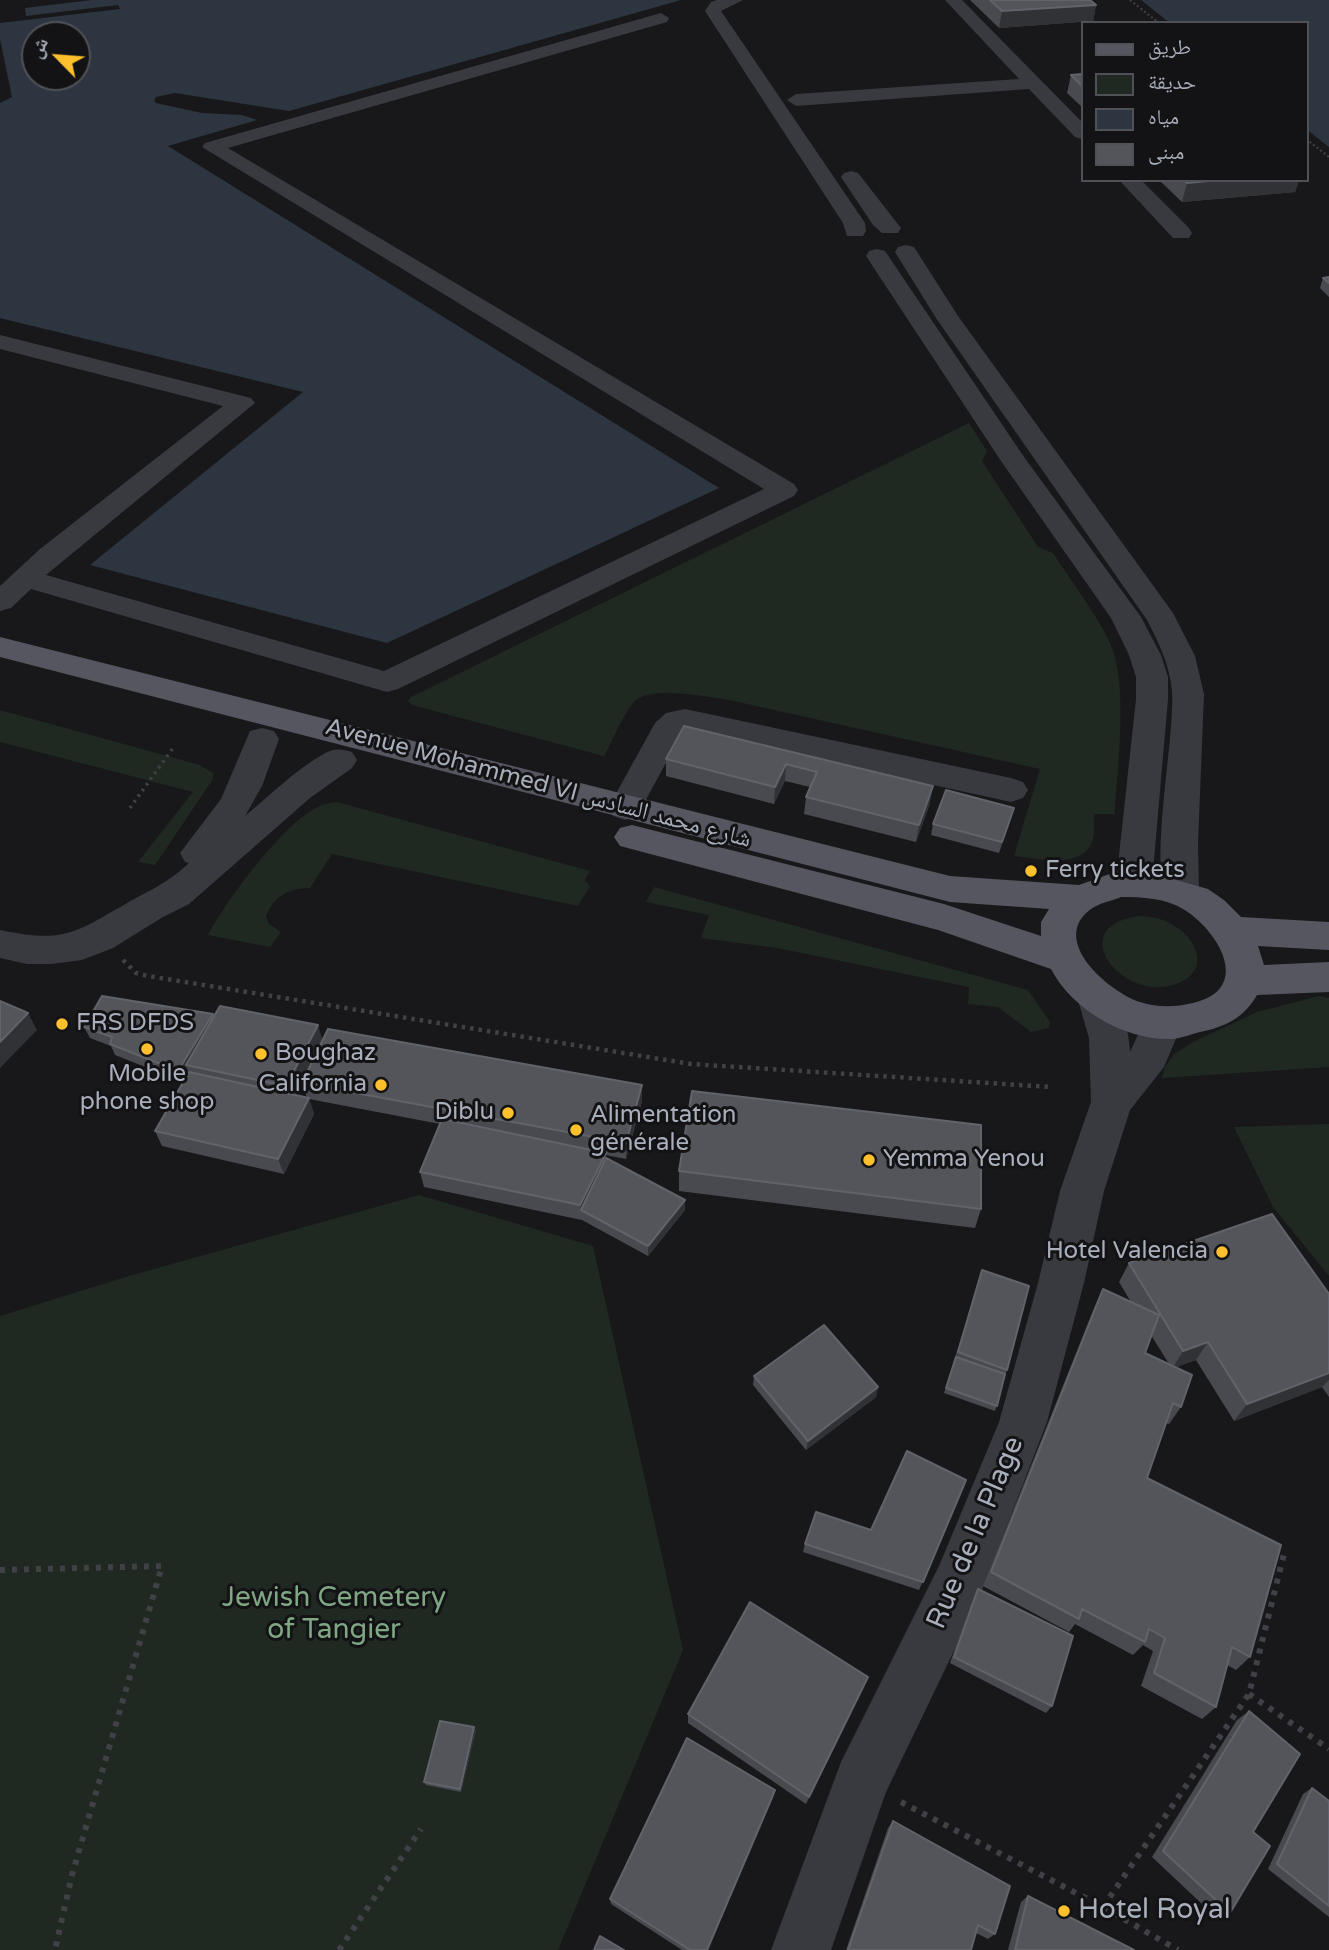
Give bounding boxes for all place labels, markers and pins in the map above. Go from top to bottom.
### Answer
place label: Ferry tickets [1045,857,1185,885]
marker: Ferry tickets [1023,863,1039,879]
place label: FRS DFDS [76,1010,194,1038]
marker: FRS DFDS [54,1016,70,1032]
place label: Boughaz [275,1040,376,1068]
marker: Mobile phone shop [139,1041,155,1057]
marker: Boughaz [253,1046,269,1062]
place label: Mobile phone shop [80,1061,214,1117]
place label: California [259,1071,367,1099]
marker: California [373,1077,389,1093]
place label: Diblu [435,1099,494,1127]
place label: Alimentation générale [590,1102,736,1158]
marker: Diblu [500,1105,516,1121]
marker: Alimentation générale [568,1122,584,1138]
place label: Yemma Yenou [883,1146,1045,1174]
marker: Yemma Yenou [861,1152,877,1168]
place label: Hotel Valencia [1046,1238,1208,1266]
marker: Hotel Valencia [1214,1244,1230,1260]
place label: Hotel Royal [1078,1894,1231,1928]
marker: Hotel Royal [1056,1903,1072,1919]

